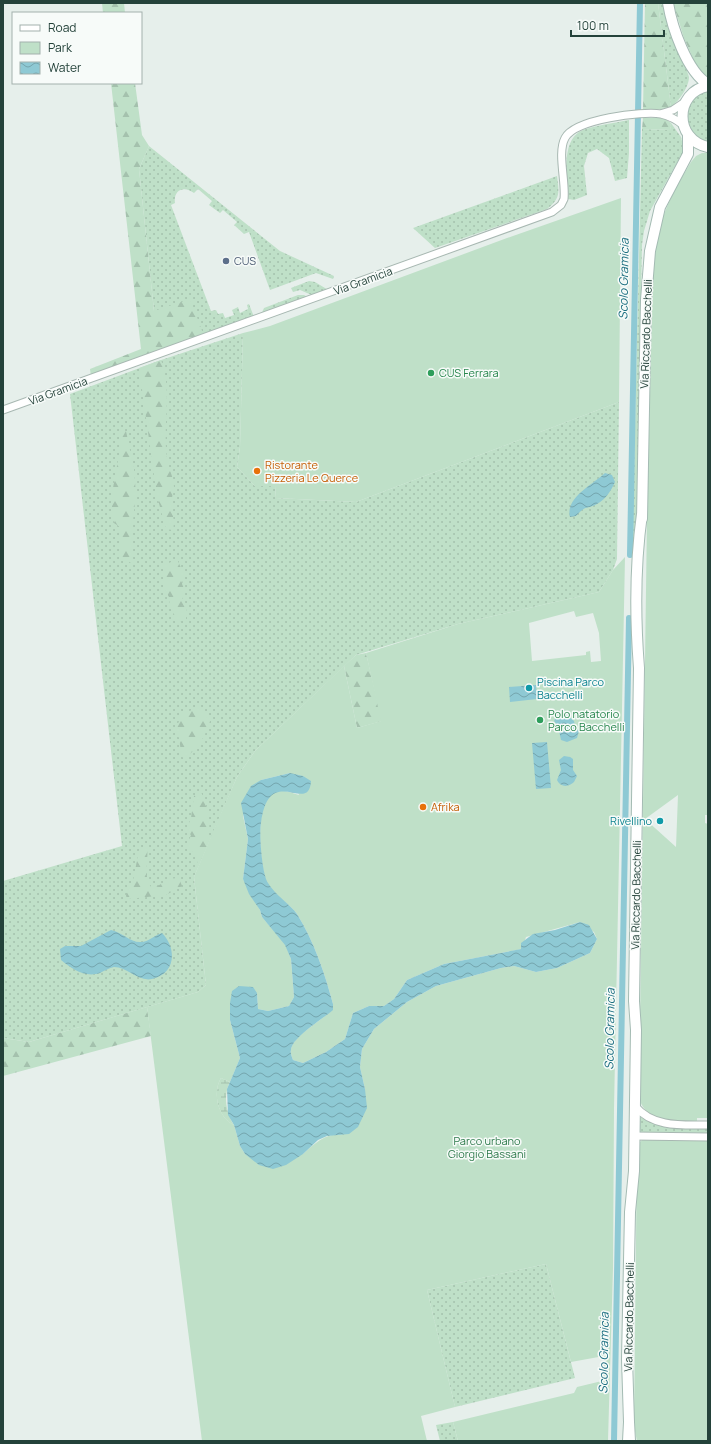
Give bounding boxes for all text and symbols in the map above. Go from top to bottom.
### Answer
legend [12,12,142,84]
scale bar [571,12,664,38]
text: 100 m [577,17,609,34]
text: Road [48,19,76,36]
text: Park [48,39,73,56]
text: Water [48,59,82,76]
water label: Scolo Gramicia [614,237,633,320]
place label: CUS [234,253,256,268]
marker: CUS [221,256,231,266]
street label: Via Gramicia [331,263,394,298]
street label: Via Riccardo Bacchelli [636,279,655,389]
place label: CUS Ferrara [439,365,499,380]
marker: CUS Ferrara [426,368,436,378]
street label: Via Gramicia [26,373,89,408]
place label: Ristorante Pizzeria Le Querce [265,457,359,485]
marker: Ristorante Pizzeria Le Querce [252,466,262,476]
place label: Piscina Parco Bacchelli [537,674,605,702]
marker: Piscina Parco Bacchelli [524,683,534,693]
place label: Polo natatorio Parco Bacchelli [548,706,625,734]
marker: Polo natatorio Parco Bacchelli [535,715,545,725]
place label: Afrika [431,799,460,814]
marker: Afrika [418,802,428,812]
place label: Rivellino [610,813,652,828]
marker: Rivellino [655,816,665,826]
street label: Via Riccardo Bacchelli [627,840,644,950]
water label: Scolo Gramicia [600,987,619,1070]
park label: Parco urbano Giorgio Bassani [448,1133,526,1161]
street label: Via Riccardo Bacchelli [620,1262,637,1372]
water label: Scolo Gramicia [594,1311,613,1394]

